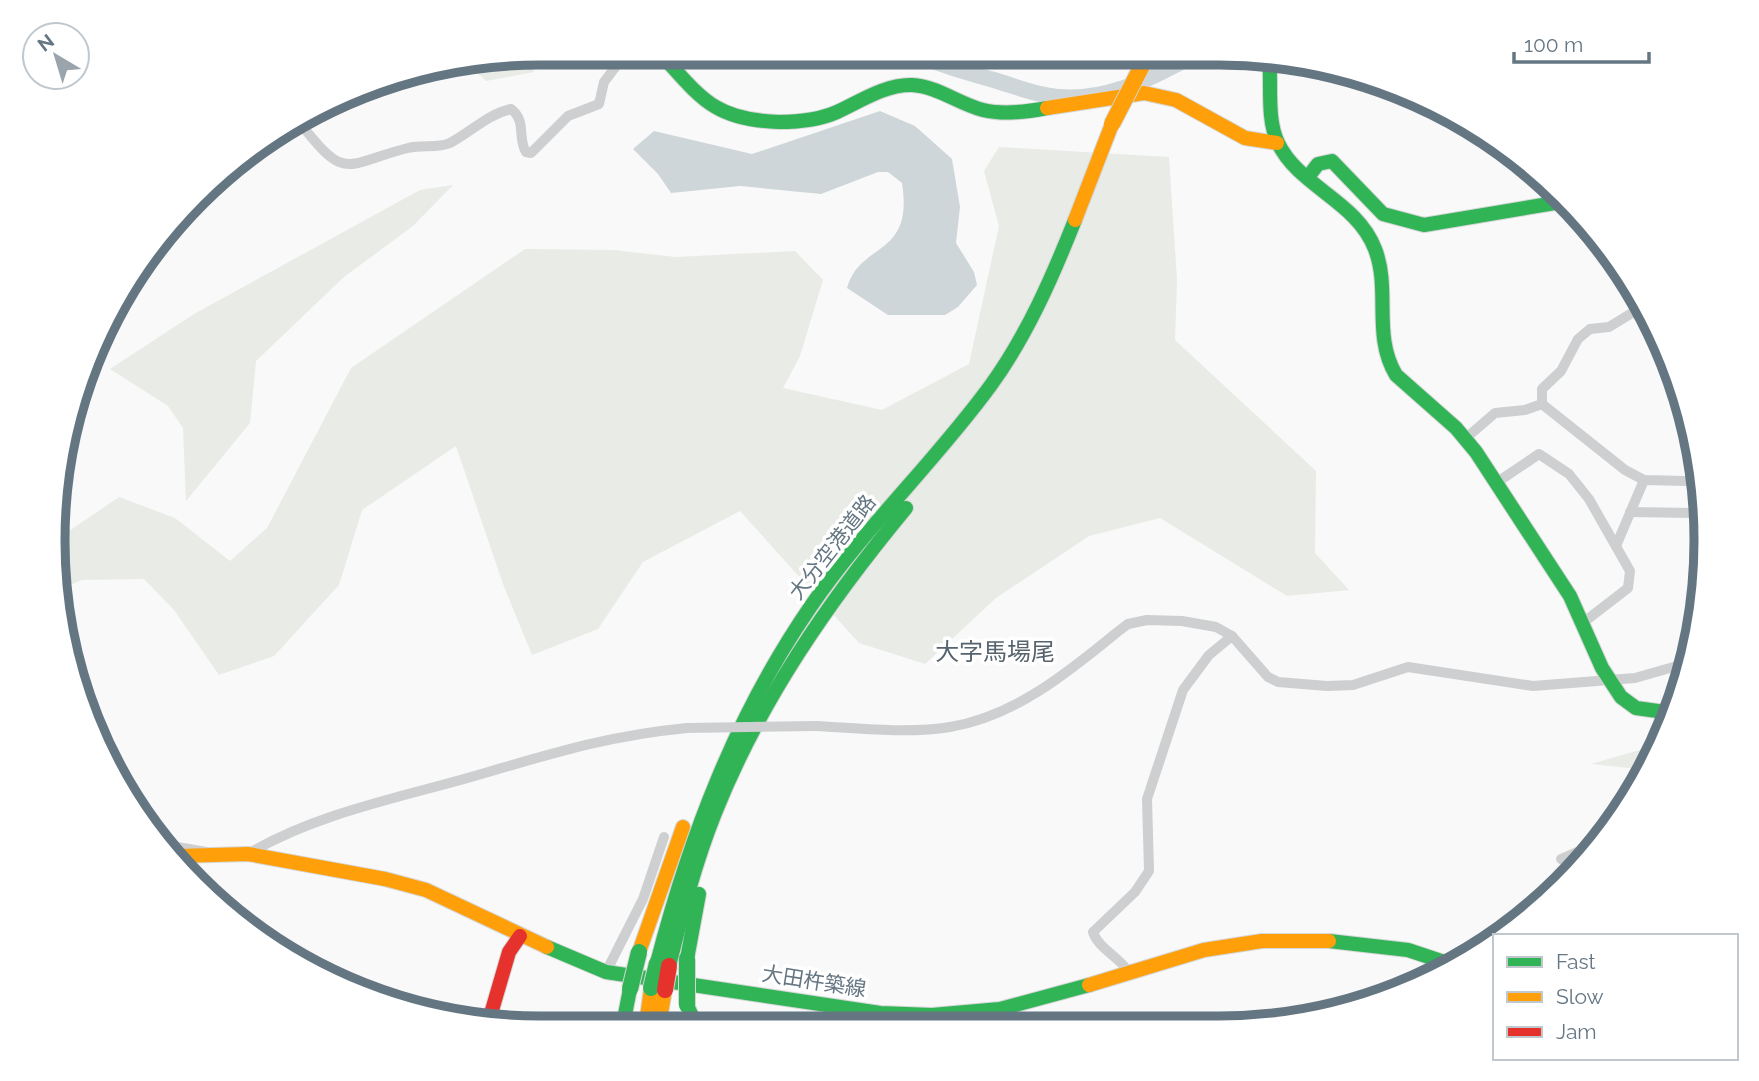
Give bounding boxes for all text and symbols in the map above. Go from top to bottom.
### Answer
north arrow [21,21,91,91]
scale bar [1514,21,1649,65]
text: N [33,29,58,56]
text: 100 m [1524,32,1583,57]
street label: 大分空港道路 [783,490,881,604]
district label: 大字馬場尾 [935,637,1055,666]
legend [1493,934,1738,1060]
text: Fast [1556,949,1596,974]
street label: 大田杵築線 [760,960,868,1002]
text: Slow [1556,984,1604,1009]
text: Jam [1556,1019,1597,1044]

